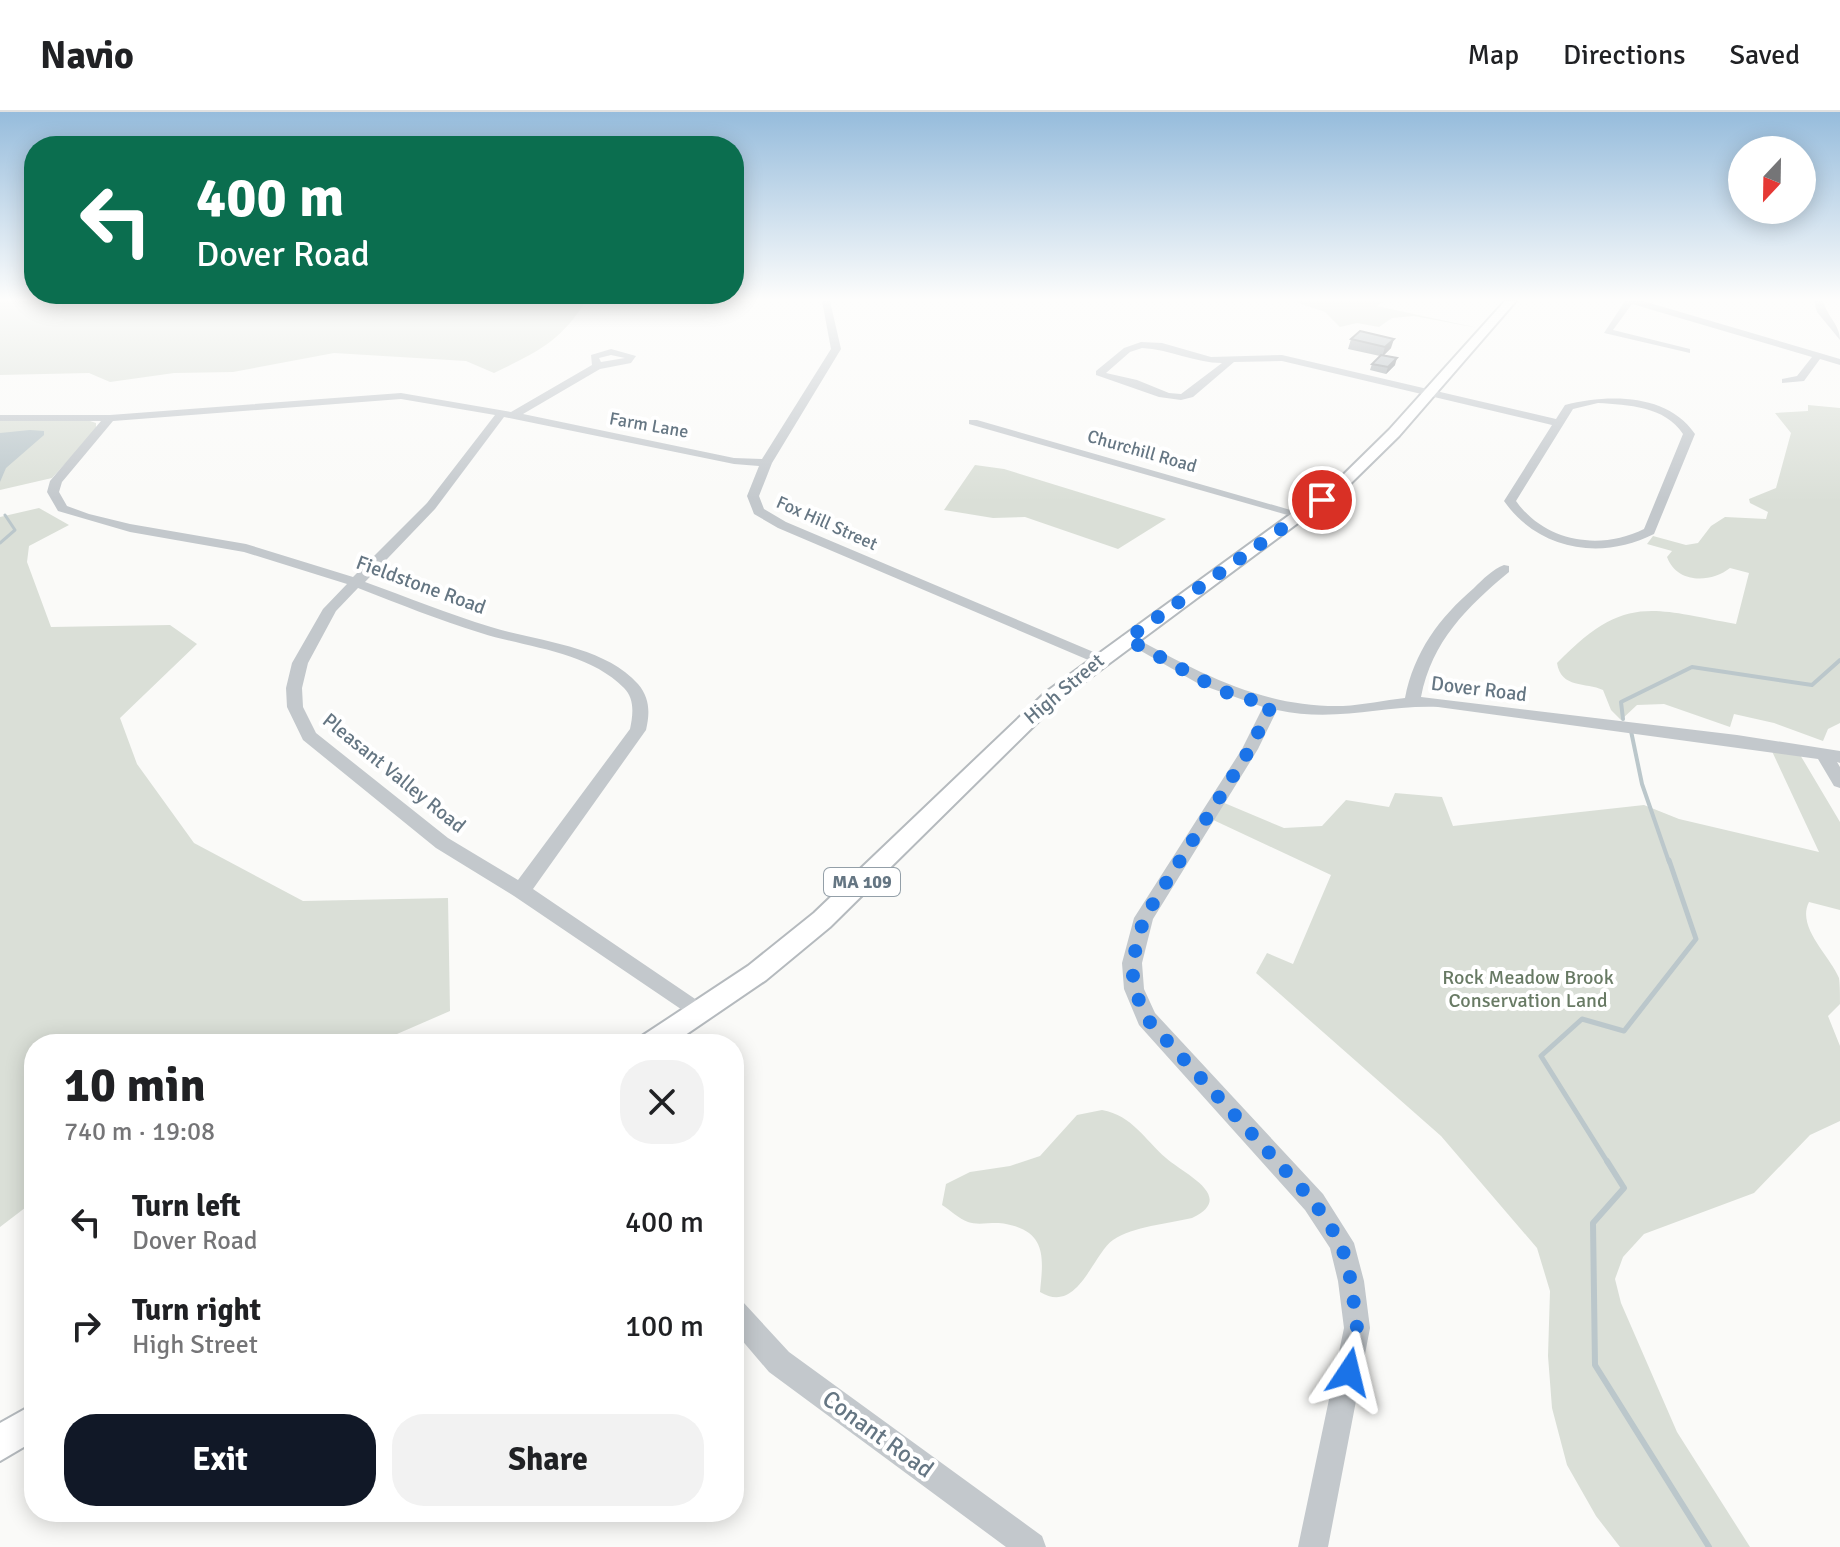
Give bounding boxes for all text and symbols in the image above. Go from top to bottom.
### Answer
text: Navio [40,32,134,79]
text: Map [1467,38,1519,72]
text: Directions [1563,38,1685,72]
text: Saved [1729,38,1800,72]
north arrow [1728,136,1816,224]
map controls [1728,136,1816,224]
text: 400 m [196,163,344,232]
icon: left [64,168,168,272]
text: Dover Road [196,232,370,277]
street label: Farm Lane [608,407,690,443]
street label: Churchill Road [1085,425,1199,477]
pin [1288,466,1356,534]
icon: arrive [1300,478,1344,522]
street label: Fox Hill Street [773,491,881,555]
street label: Fieldstone Road [353,550,489,620]
street label: High Street [1019,648,1109,730]
street label: Dover Road [1430,671,1528,707]
street label: Pleasant Valley Road [317,708,471,838]
road number: MA 109 [824,868,900,896]
park label: Rock Meadow Brook Conservation Land [1442,965,1614,1013]
text: 10 min [64,1056,206,1115]
button: close [620,1060,704,1144]
text: 740 m · 19:08 [64,1116,215,1148]
text: Turn left [132,1188,241,1225]
icon: left [64,1200,108,1244]
text: 400 m [625,1204,704,1241]
text: Dover Road [132,1225,258,1257]
text: Turn right [132,1292,261,1329]
icon: right [64,1304,108,1348]
text: 100 m [625,1308,704,1345]
text: High Street [132,1329,258,1361]
position arrow [1307,1330,1391,1414]
street label: Conant Road [817,1384,939,1484]
button: Exit [64,1414,376,1506]
button: Share [392,1414,704,1506]

